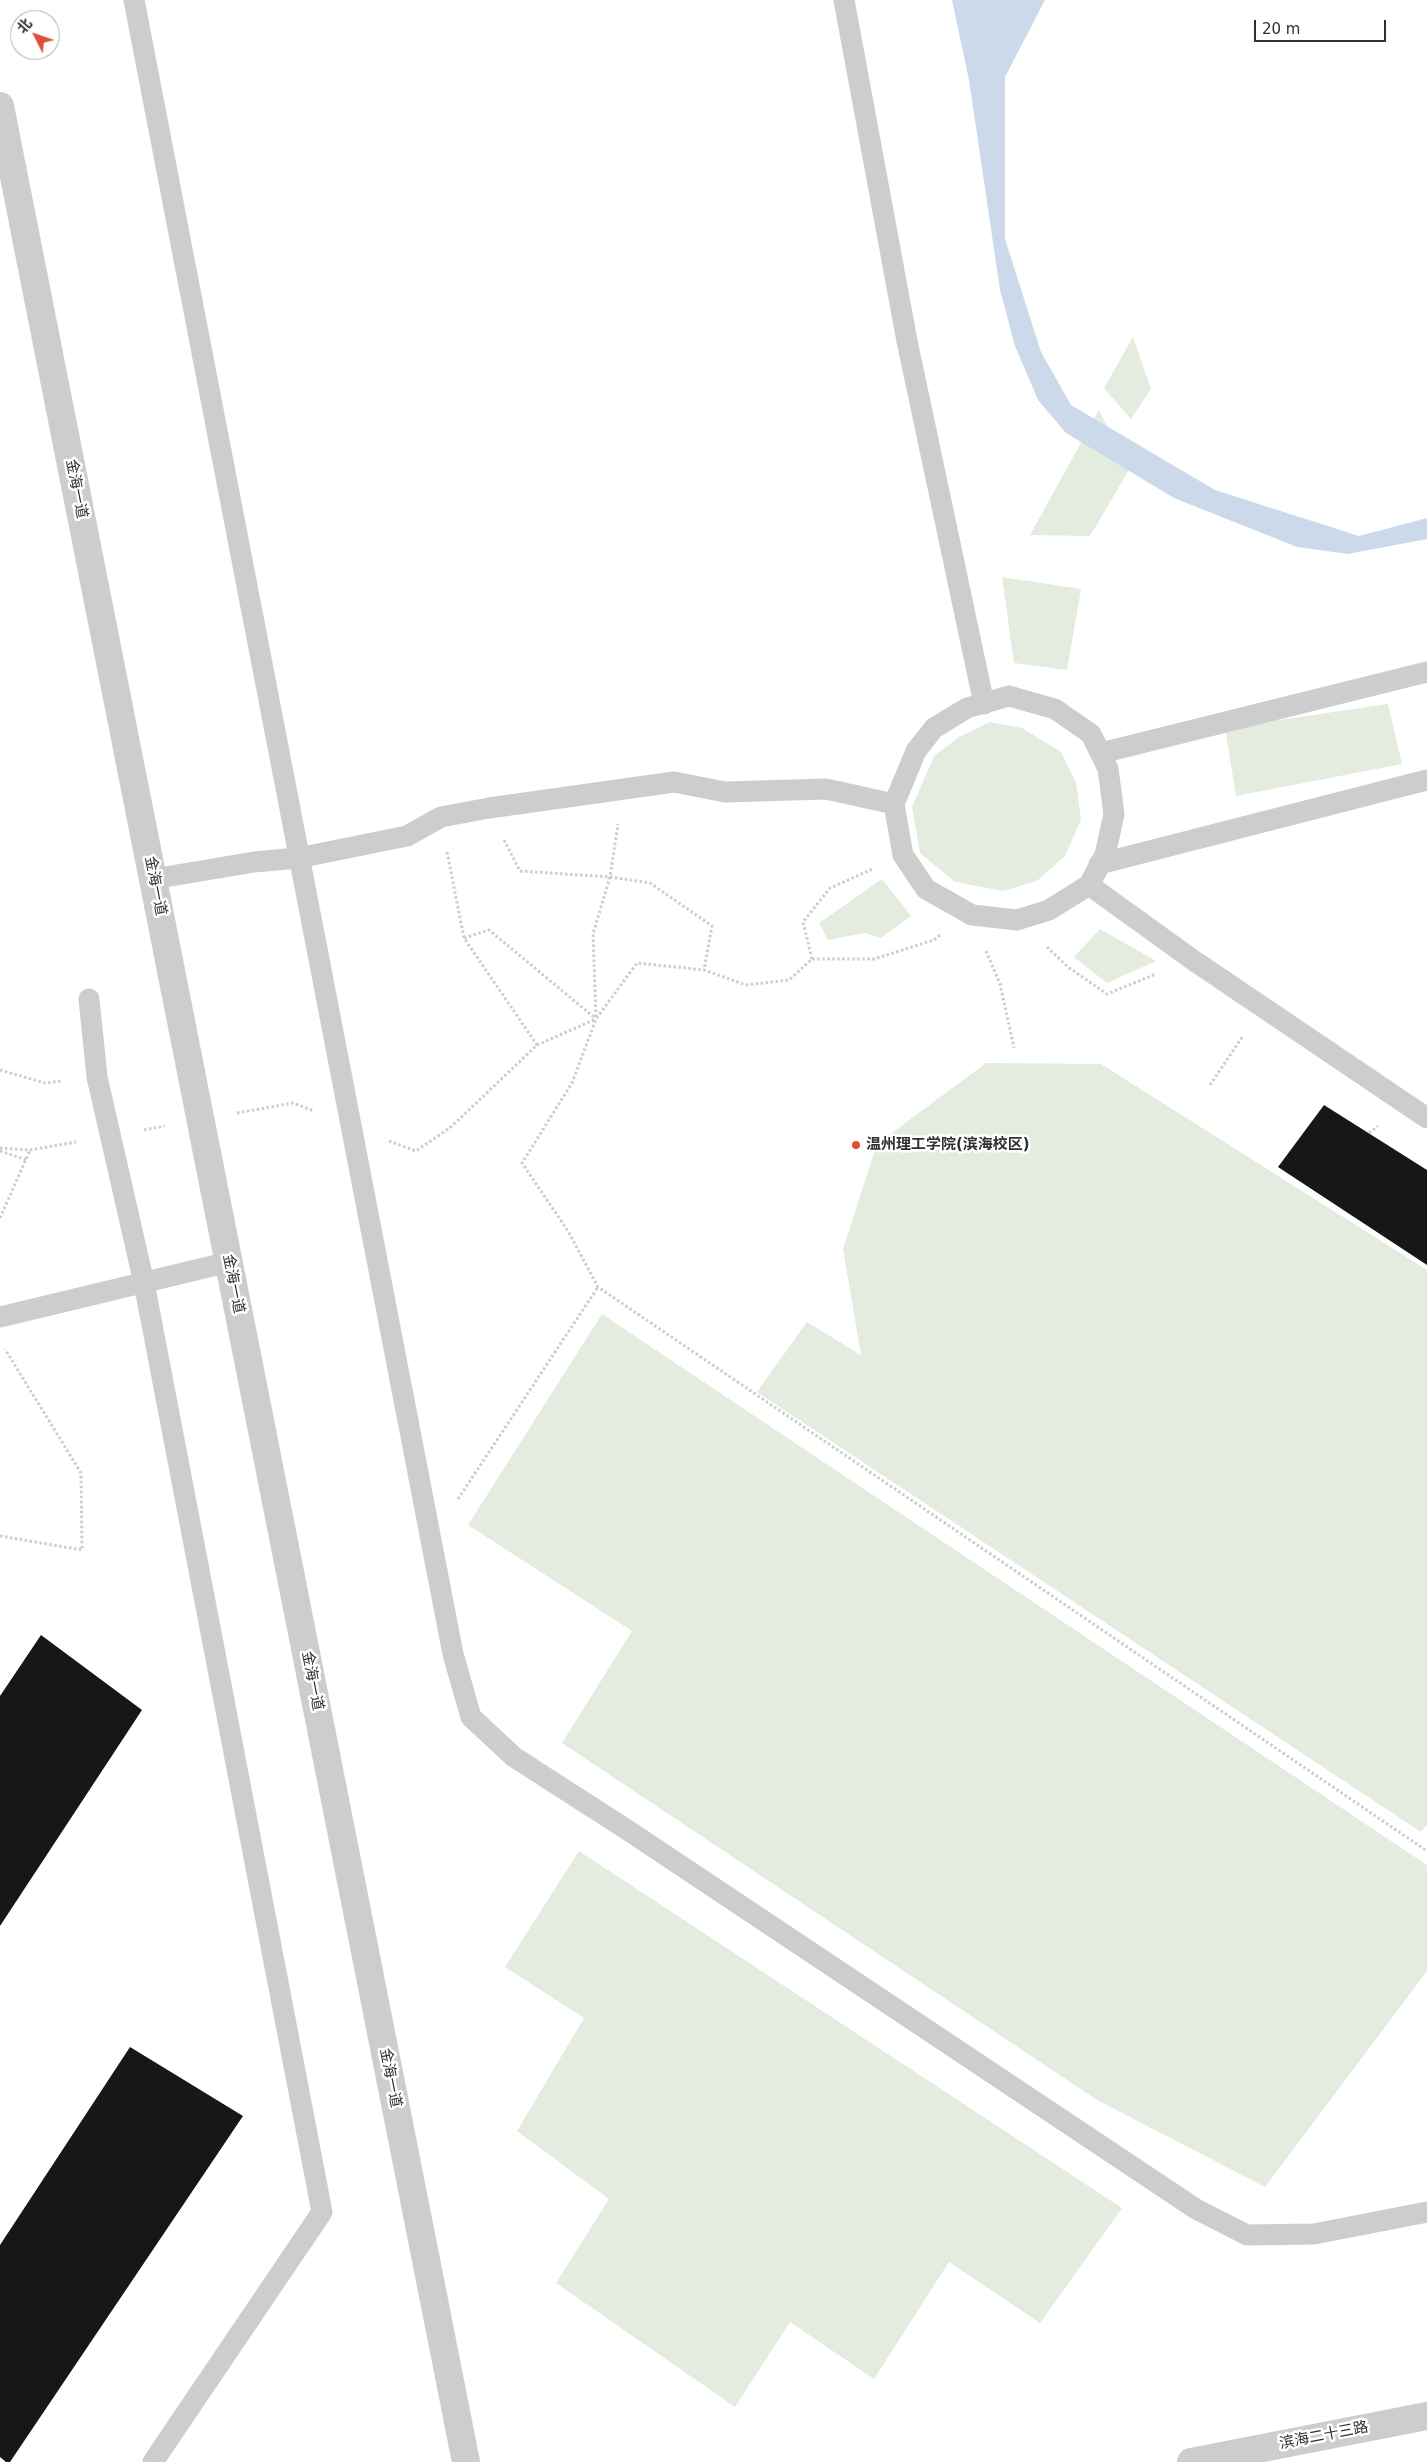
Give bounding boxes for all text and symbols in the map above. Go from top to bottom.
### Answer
north arrow [10,10,60,60]
scale bar [1257,10,1390,42]
text: 北 [14,15,35,36]
text: 20 m [1262,20,1300,38]
street label: 金海一道 [61,458,91,520]
street label: 金海一道 [140,855,170,917]
place label: 温州理工学院(滨海校区) [866,1136,1030,1154]
marker: 温州理工学院(滨海校区) [850,1139,862,1151]
street label: 金海一道 [218,1253,248,1315]
street label: 金海一道 [297,1650,327,1712]
street label: 金海一道 [375,2047,405,2109]
street label: 滨海二十三路 [1278,2419,1370,2453]

